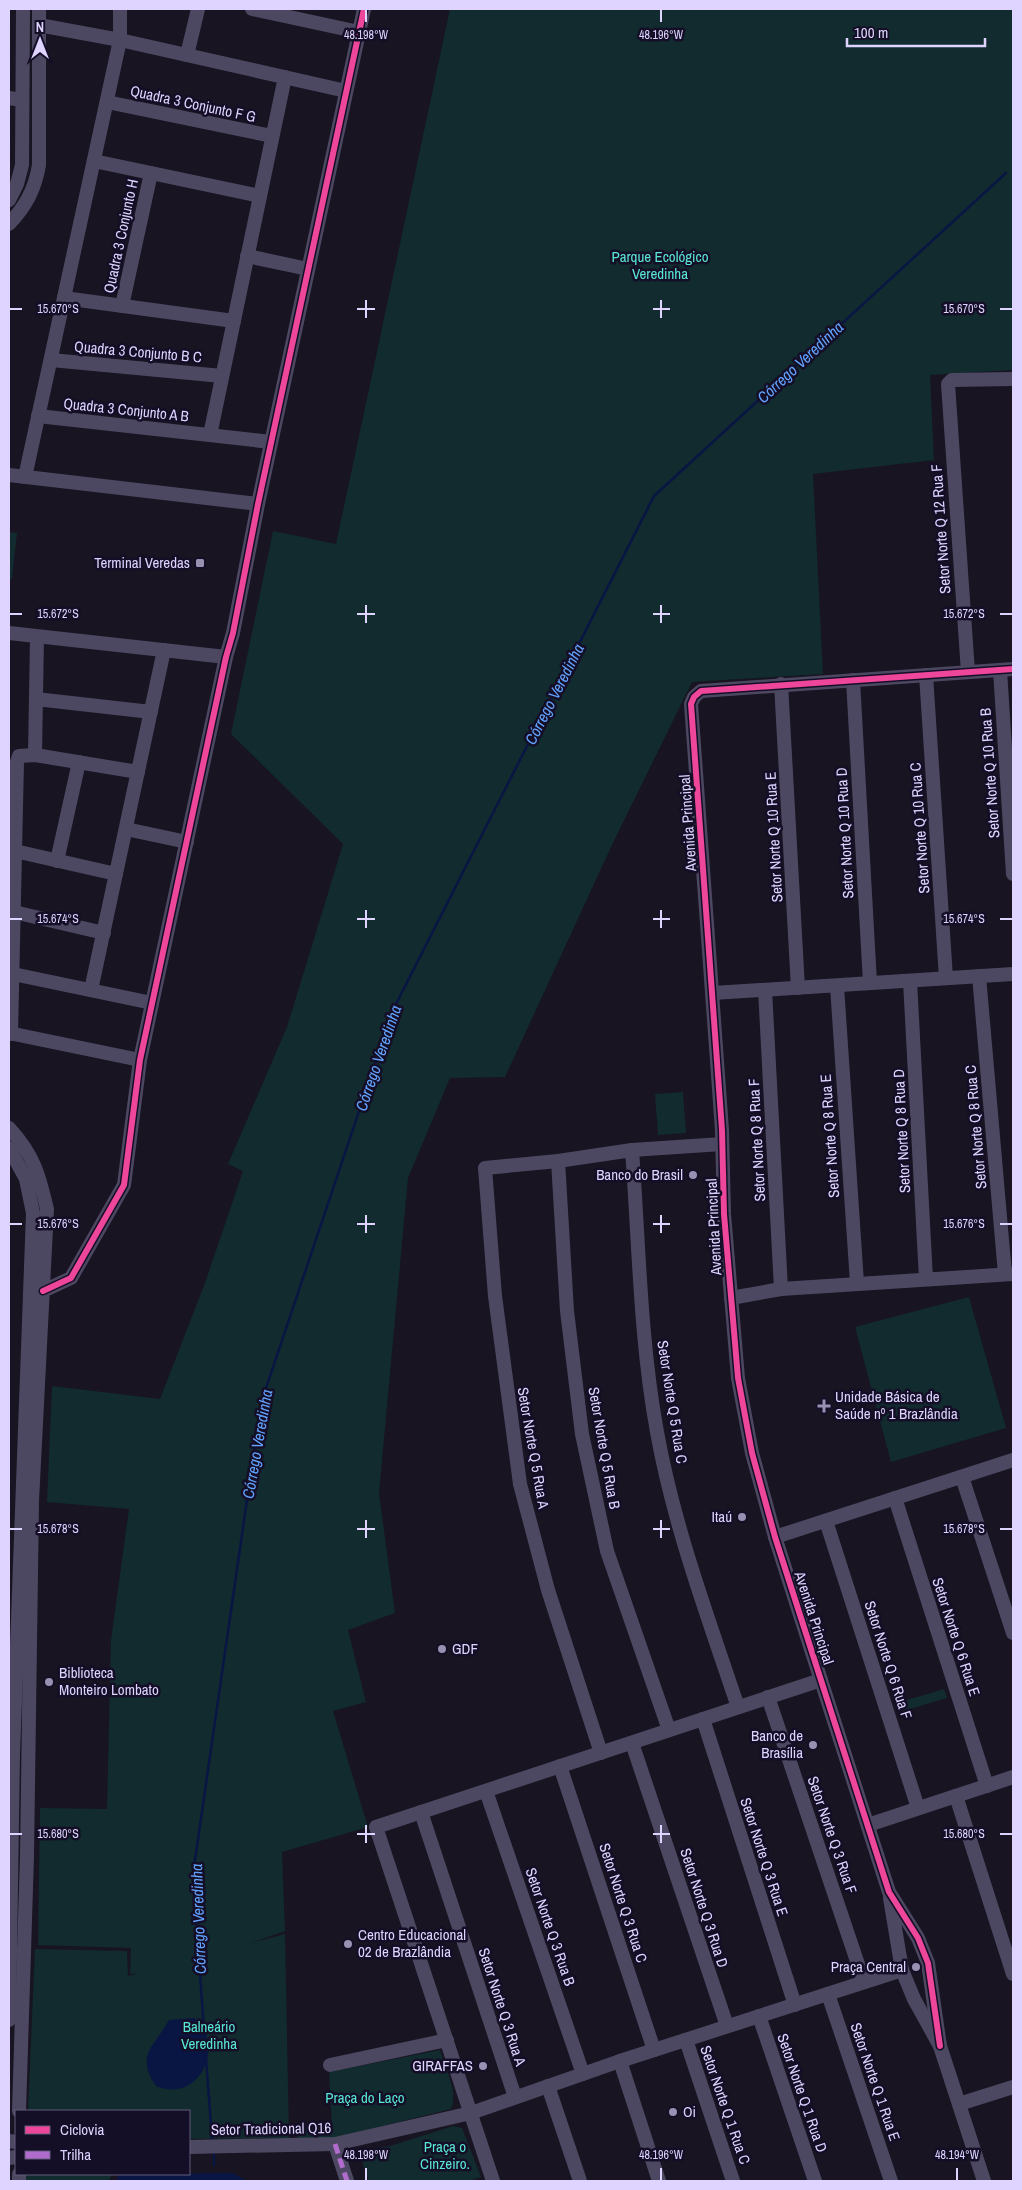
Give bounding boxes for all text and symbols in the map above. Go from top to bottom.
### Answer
north arrow [15,15,65,65]
scale bar [847,15,984,47]
text: N [36,18,44,36]
text: 100 m [854,22,888,43]
text: 48.198°W [344,27,389,43]
text: 48.196°W [639,27,684,43]
street label: Quadra 3 Conjunto F G [128,80,258,127]
street label: Quadra 3 Conjunto H [98,177,143,295]
park label: Parque Ecológico Veredinha [611,246,709,284]
text: 15.670°S [37,301,79,317]
text: 15.670°S [943,301,985,317]
water label: Córrego Veredinha [752,316,848,408]
street label: Quadra 3 Conjunto B C [73,335,203,368]
street label: Quadra 3 Conjunto A B [62,392,190,427]
street label: Setor Norte Q 12 Rua F [925,464,956,595]
place label: Terminal Veredas [94,552,190,573]
marker: Terminal Veredas [194,557,206,569]
text: 15.672°S [37,606,79,622]
text: 15.672°S [943,606,985,622]
water label: Córrego Veredinha [519,640,589,748]
street label: Setor Norte Q 10 Rua B [974,707,1005,839]
street label: Setor Norte Q 10 Rua C [904,762,935,894]
street label: Setor Norte Q 10 Rua D [831,767,858,899]
street label: Setor Norte Q 10 Rua E [760,771,787,903]
street label: Avenida Principal [674,774,701,873]
text: 15.674°S [37,911,79,927]
text: 15.674°S [943,911,985,927]
water label: Córrego Veredinha [350,1002,406,1114]
street label: Setor Norte Q 8 Rua C [960,1064,991,1190]
street label: Setor Norte Q 8 Rua D [888,1068,915,1194]
street label: Setor Norte Q 8 Rua E [815,1074,844,1198]
street label: Setor Norte Q 8 Rua F [743,1078,770,1202]
place label: Banco do Brasil [596,1164,683,1185]
marker: Banco do Brasil [687,1169,699,1181]
street label: Avenida Principal [700,1178,727,1277]
text: 15.676°S [37,1216,79,1232]
text: 15.676°S [943,1216,985,1232]
street label: Setor Norte Q 5 Rua C [652,1339,693,1465]
street label: Setor Norte Q 5 Rua A [512,1385,555,1511]
street label: Setor Norte Q 5 Rua B [583,1385,626,1511]
place label: Unidade Básica de Saúde nº 1 Brazlândia [835,1386,958,1424]
water label: Córrego Veredinha [237,1388,277,1500]
marker: Unidade Básica de Saúde nº 1 Brazlândia [817,1399,831,1413]
place label: Itaú [711,1506,732,1527]
marker: Itaú [736,1511,748,1523]
text: 15.678°S [37,1521,79,1537]
text: 15.678°S [943,1521,985,1537]
street label: Avenida Principal [789,1568,839,1667]
street label: Setor Norte Q 6 Rua E [927,1575,986,1699]
street label: Setor Norte Q 6 Rua F [859,1598,917,1722]
place label: GDF [452,1638,478,1659]
marker: GDF [436,1643,448,1655]
place label: Biblioteca Monteiro Lombato [59,1662,159,1700]
marker: Biblioteca Monteiro Lombato [43,1676,55,1688]
place label: Banco de Brasília [751,1725,803,1763]
marker: Banco de Brasília [807,1739,819,1751]
street label: Setor Norte Q 3 Rua F [803,1773,862,1896]
street label: Setor Norte Q 3 Rua E [735,1795,794,1919]
text: 15.680°S [37,1826,79,1842]
text: 15.680°S [943,1826,985,1842]
street label: Setor Norte Q 3 Rua C [594,1840,653,1965]
street label: Setor Norte Q 3 Rua D [675,1845,734,1970]
water label: Córrego Veredinha [185,1863,211,1975]
street label: Setor Norte Q 3 Rua B [520,1865,581,1989]
place label: Centro Educacional 02 de Brazlândia [358,1924,466,1962]
marker: Centro Educacional 02 de Brazlândia [342,1938,354,1950]
street label: Setor Norte Q 3 Rua A [473,1945,532,2069]
place label: Praça Central [831,1956,906,1977]
marker: Praça Central [910,1961,922,1973]
park label: Balneário Veredinha [181,2016,237,2054]
street label: Setor Norte Q 1 Rua E [845,2020,906,2144]
street label: Setor Norte Q 1 Rua D [772,2031,833,2155]
street label: Setor Norte Q 1 Rua C [695,2043,756,2167]
place label: GIRAFFAS [412,2055,473,2076]
marker: GIRAFFAS [477,2060,489,2072]
park label: Praça do Laço [325,2087,405,2108]
place label: Oi [683,2101,696,2122]
marker: Oi [667,2106,679,2118]
legend [15,2110,190,2175]
street label: Setor Tradicional Q16 [211,2117,331,2140]
text: Ciclovia [60,2119,105,2140]
park label: Praça o Cinzeiro. [420,2136,470,2174]
text: Trilha [60,2144,91,2165]
text: 48.198°W [344,2147,389,2163]
text: 48.196°W [639,2147,684,2163]
text: 48.194°W [935,2147,980,2163]

